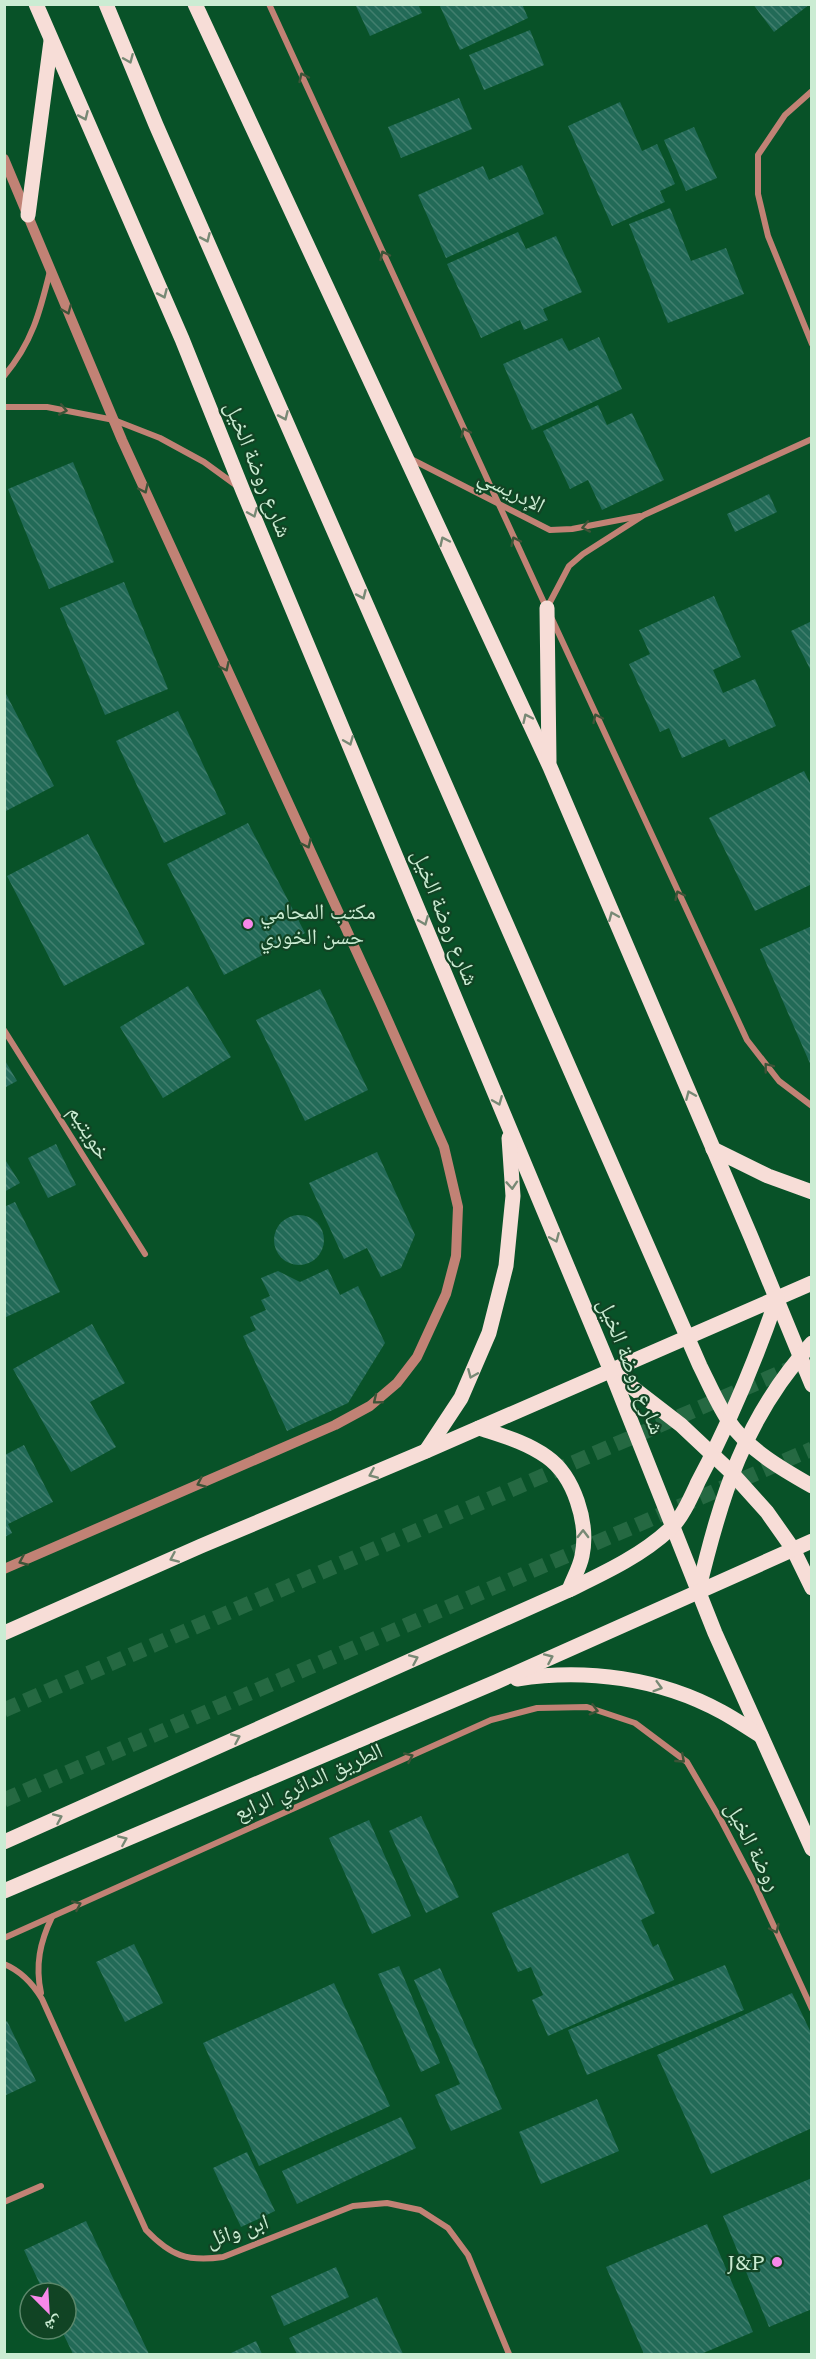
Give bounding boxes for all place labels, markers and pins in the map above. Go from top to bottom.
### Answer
place label: مكتب المحامي حسن الخوري [260,896,376,954]
marker: مكتب المحامي حسن الخوري [241,917,255,931]
place label: J&P [727,2247,765,2280]
marker: J&P [770,2255,784,2269]

